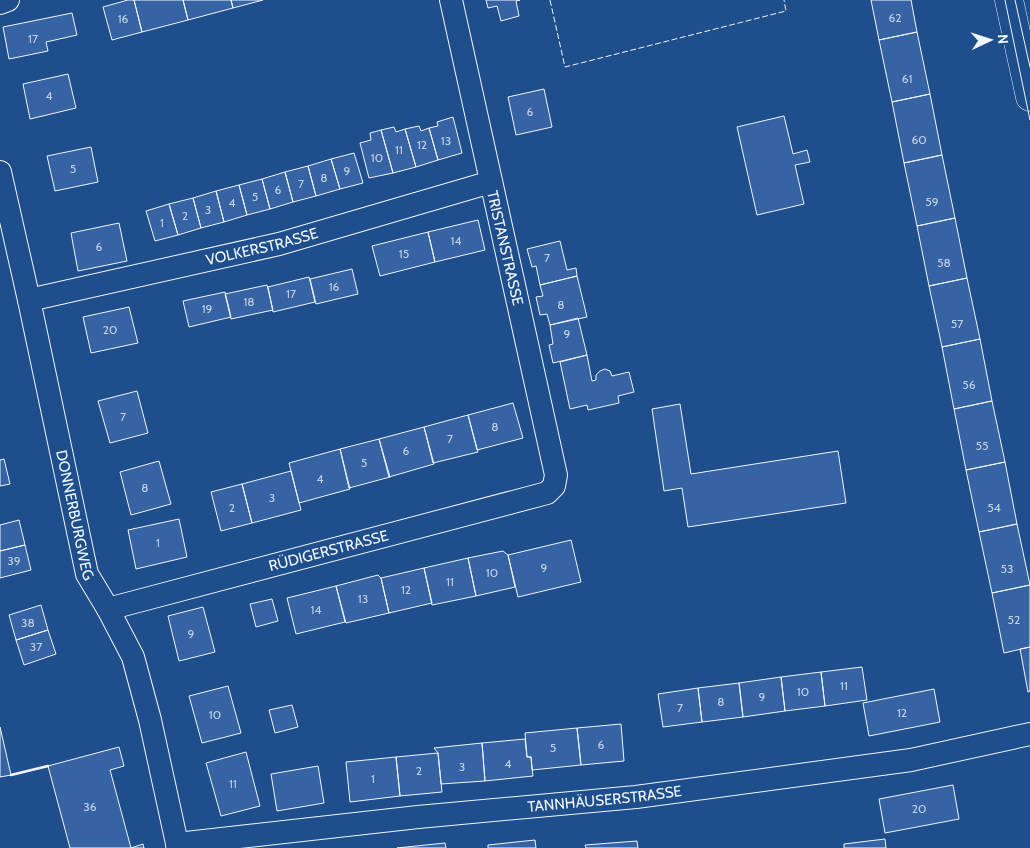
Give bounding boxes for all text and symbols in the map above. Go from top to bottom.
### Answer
house number: 62 [888,10,902,25]
house number: 16 [118,11,129,26]
north arrow [965,15,1015,65]
house number: 17 [28,31,38,46]
text: N [994,34,1012,45]
house number: 61 [902,71,912,86]
house number: 4 [46,88,53,103]
house number: 6 [527,104,534,119]
house number: 60 [911,132,927,147]
house number: 13 [441,133,451,148]
house number: 12 [417,137,427,152]
house number: 11 [395,142,403,157]
house number: 10 [371,150,383,165]
house number: 5 [70,161,76,176]
house number: 9 [344,163,351,178]
house number: 8 [320,170,328,185]
house number: 7 [298,176,304,191]
house number: 6 [275,182,282,197]
house number: 5 [252,189,258,204]
street label: TRISTANSTRASSE [483,189,527,307]
house number: 59 [925,194,939,209]
house number: 4 [229,195,236,210]
house number: 3 [205,202,211,217]
house number: 2 [182,208,188,223]
house number: 1 [160,215,164,230]
street label: VOLKERSTRASSE [204,224,320,269]
house number: 14 [451,233,461,248]
house number: 6 [96,239,103,254]
house number: 15 [399,246,409,261]
house number: 7 [544,250,550,265]
house number: 58 [937,255,951,270]
house number: 16 [329,279,340,294]
house number: 17 [286,286,296,301]
house number: 18 [243,294,255,309]
house number: 8 [557,297,565,312]
house number: 19 [202,301,213,316]
house number: 57 [951,316,963,331]
house number: 20 [103,322,117,337]
house number: 9 [564,326,571,341]
house number: 56 [962,377,976,392]
house number: 7 [120,409,126,424]
house number: 8 [491,419,499,434]
house number: 7 [447,431,453,446]
house number: 55 [976,438,988,453]
house number: 6 [403,443,410,458]
street label: DONNERBURGWEG [52,448,98,584]
house number: 5 [361,455,367,470]
house number: 4 [317,471,324,486]
house number: 8 [141,480,149,495]
house number: 3 [269,490,275,505]
house number: 2 [229,500,235,515]
house number: 54 [987,500,1001,515]
street label: RÜDIGERSTRASSE [267,526,390,575]
house number: 1 [156,535,160,550]
house number: 39 [7,553,21,568]
house number: 9 [541,560,548,575]
house number: 53 [1001,561,1013,576]
house number: 10 [486,565,498,580]
house number: 11 [446,574,454,589]
house number: 12 [401,582,411,597]
house number: 13 [358,591,368,606]
house number: 14 [311,602,321,617]
house number: 52 [1008,612,1020,627]
house number: 38 [21,615,35,630]
house number: 9 [188,626,195,641]
house number: 37 [30,639,42,654]
house number: 11 [840,678,848,693]
house number: 10 [797,684,809,699]
house number: 9 [759,689,766,704]
house number: 8 [717,694,725,709]
house number: 7 [677,700,683,715]
house number: 12 [897,705,907,720]
house number: 10 [209,707,221,722]
house number: 6 [598,737,605,752]
house number: 5 [550,740,556,755]
house number: 4 [505,756,512,771]
house number: 3 [459,759,465,774]
house number: 2 [416,763,422,778]
house number: 1 [371,771,375,786]
house number: 11 [229,776,237,791]
street label: TANNHÄUSERSTRASSE [527,782,683,816]
house number: 36 [83,799,97,814]
house number: 20 [912,801,926,816]

